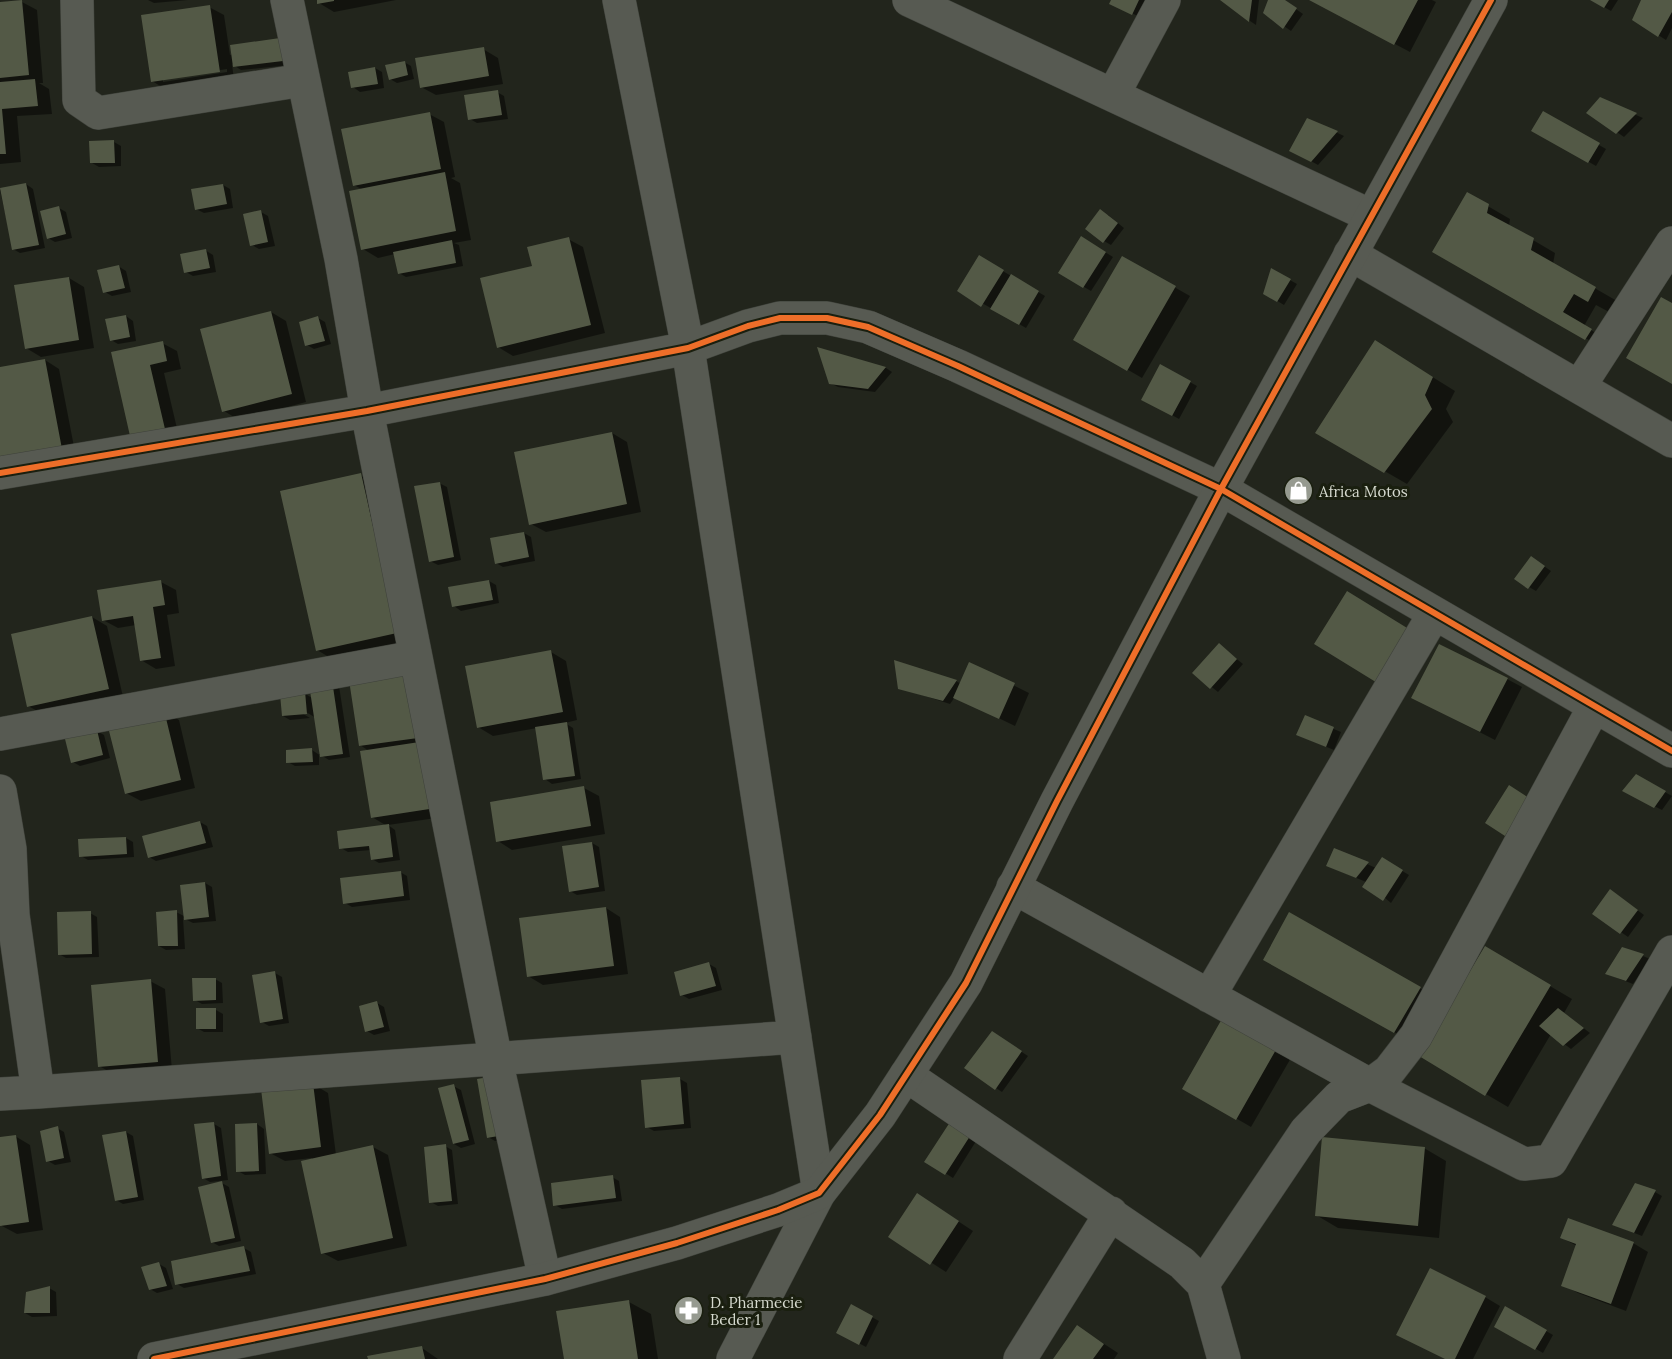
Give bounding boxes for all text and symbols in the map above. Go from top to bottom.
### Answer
shop icon: Africa Motos [1282,475,1314,507]
place label: Africa Motos [1318,482,1408,501]
place label: D. Pharmecie Beder 1 [710,1293,802,1329]
pharmacy icon: D. Pharmecie Beder 1 [673,1295,705,1327]

